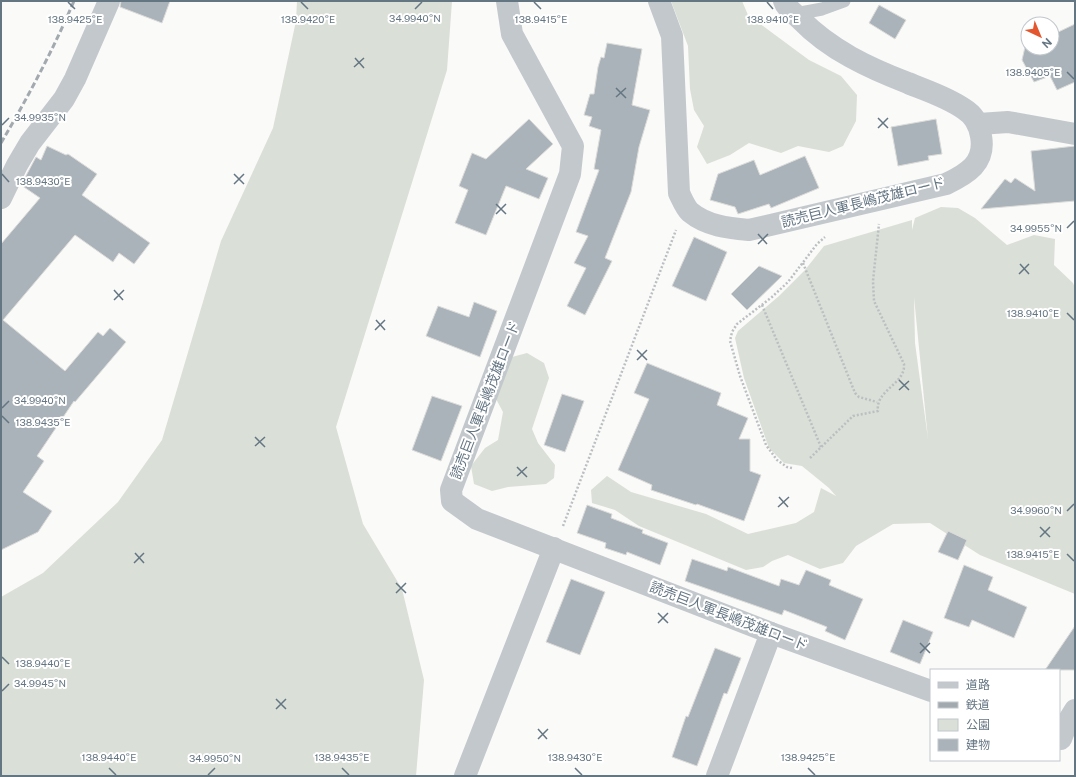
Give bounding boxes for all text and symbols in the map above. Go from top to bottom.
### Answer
text: 34.9940°N [389,12,441,24]
text: 138.9425°E [48,13,102,25]
text: 138.9420°E [281,13,335,25]
text: 138.9415°E [515,13,567,25]
text: 138.9410°E [747,13,799,25]
north arrow [1020,16,1060,56]
text: N [1040,36,1054,50]
text: 138.9405°E [1006,66,1060,78]
text: 34.9935°N [14,111,66,123]
street label: 読売巨人軍長嶋茂雄ロード [780,174,946,230]
text: 138.9430°E [16,175,70,187]
text: 34.9955°N [1010,222,1062,234]
text: 138.9410°E [1007,307,1059,319]
street label: 読売巨人軍長嶋茂雄ロード [447,319,523,481]
text: 34.9940°N [14,394,66,406]
text: 138.9435°E [15,416,71,428]
text: 34.9960°N [1010,504,1062,516]
text: 138.9415°E [1007,548,1059,560]
street label: 読売巨人軍長嶋茂雄ロード [648,578,810,654]
text: 138.9440°E [16,657,70,669]
legend [930,669,1060,761]
text: 34.9945°N [14,677,66,689]
text: 道路 [966,678,990,692]
text: 鉄道 [966,698,990,712]
text: 公園 [966,718,990,732]
text: 建物 [966,738,990,752]
text: 138.9440°E [82,751,136,763]
text: 138.9435°E [314,751,370,763]
text: 138.9430°E [548,751,602,763]
text: 138.9425°E [781,751,835,763]
text: 34.9950°N [189,752,241,764]

